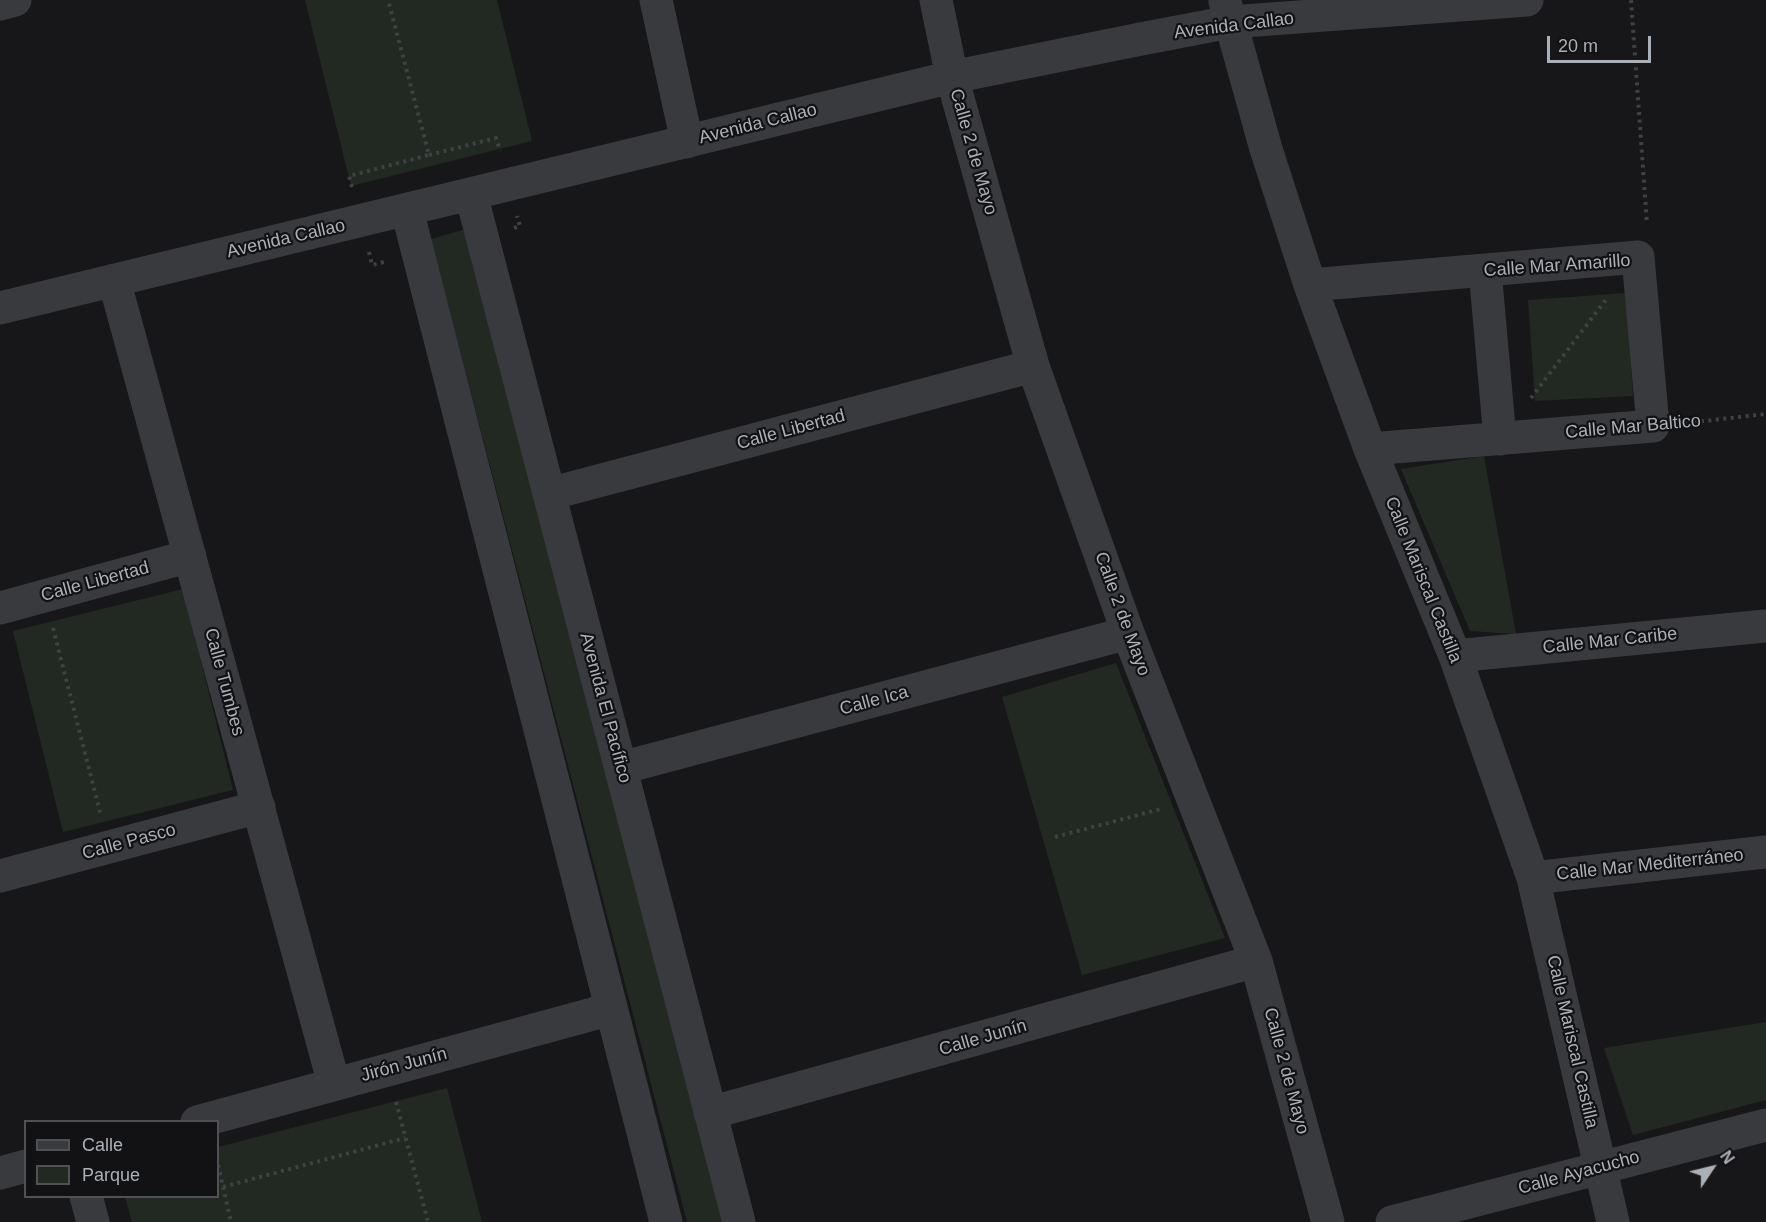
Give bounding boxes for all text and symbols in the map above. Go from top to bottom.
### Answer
street label: Avenida Callao [1173,8,1295,44]
scale bar [1550,24,1654,62]
text: 20 m [1558,36,1598,56]
street label: Calle 2 de Mayo [945,87,1001,217]
street label: Avenida Callao [697,99,819,149]
street label: Avenida Callao [225,215,347,263]
street label: Calle Mar Amarillo [1483,250,1631,282]
street label: Calle Libertad [735,405,847,455]
street label: Calle Mar Baltico [1564,410,1702,444]
street label: Calle Mariscal Castilla [1380,494,1466,666]
street label: Calle 2 de Mayo [1090,549,1154,679]
street label: Calle Libertad [39,557,151,607]
street label: Calle Mar Caribe [1542,623,1678,659]
street label: Calle Tumbes [199,626,249,738]
street label: Avenida El Pacífico [575,630,635,786]
street label: Calle Ica [837,682,911,720]
street label: Calle Pasco [80,819,178,865]
street label: Calle Mar Mediterráneo [1555,844,1745,886]
street label: Calle Mariscal Castilla [1542,953,1602,1131]
street label: Calle 2 de Mayo [1259,1005,1313,1137]
street label: Calle Junín [937,1015,1029,1061]
street label: Jirón Junín [359,1043,449,1087]
legend [24,1120,219,1198]
text: Calle [82,1135,123,1155]
north arrow [1682,1138,1742,1198]
street label: Calle Ayacucho [1516,1146,1642,1200]
text: N [1717,1148,1737,1167]
text: Parque [82,1165,140,1185]

